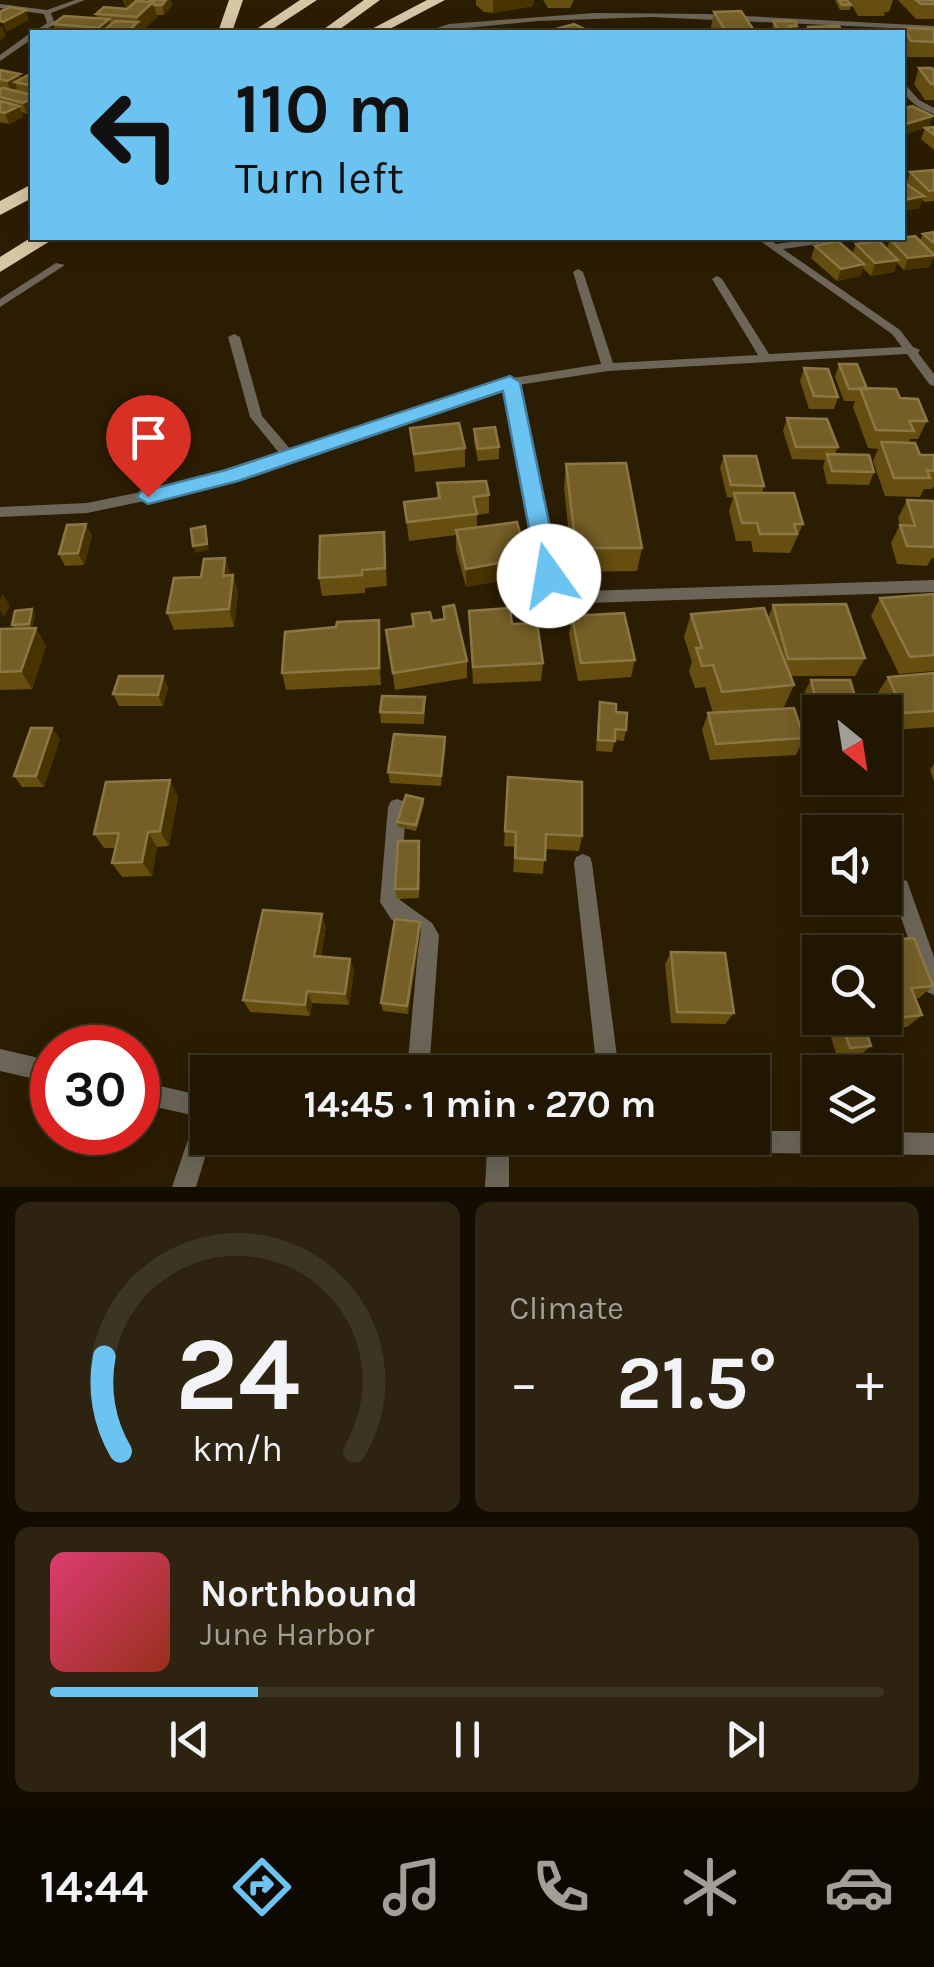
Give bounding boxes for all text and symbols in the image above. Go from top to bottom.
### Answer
text: 110 m [235,68,413,150]
icon: left [70,70,200,200]
text: Turn left [235,152,404,204]
pin [106,395,191,498]
icon: arrive [121,410,176,465]
position arrow [497,524,601,628]
north arrow [802,695,902,795]
map controls [802,695,902,1155]
button: sound [802,815,902,915]
button: search [802,935,902,1035]
speed limit sign: 30 [30,1025,160,1155]
button: layers [802,1055,902,1155]
text: 14:45 · 1 min · 270 m [304,1082,656,1127]
text: Climate [510,1290,624,1327]
text: 24 [175,1314,300,1435]
text: 21.5° [616,1339,777,1427]
text: − [510,1351,538,1415]
text: + [855,1351,884,1415]
text: km/h [192,1428,283,1470]
text: Northbound [200,1571,418,1616]
text: June Harbor [200,1616,374,1653]
icon: previous [162,1712,217,1767]
icon: pause [440,1712,495,1767]
icon: next [718,1712,773,1767]
icon: directions [227,1852,297,1922]
icon: music [377,1852,447,1922]
icon: phone [526,1852,596,1922]
icon: climate [675,1852,745,1922]
icon: car [824,1852,894,1922]
text: 14:44 [40,1861,148,1913]

